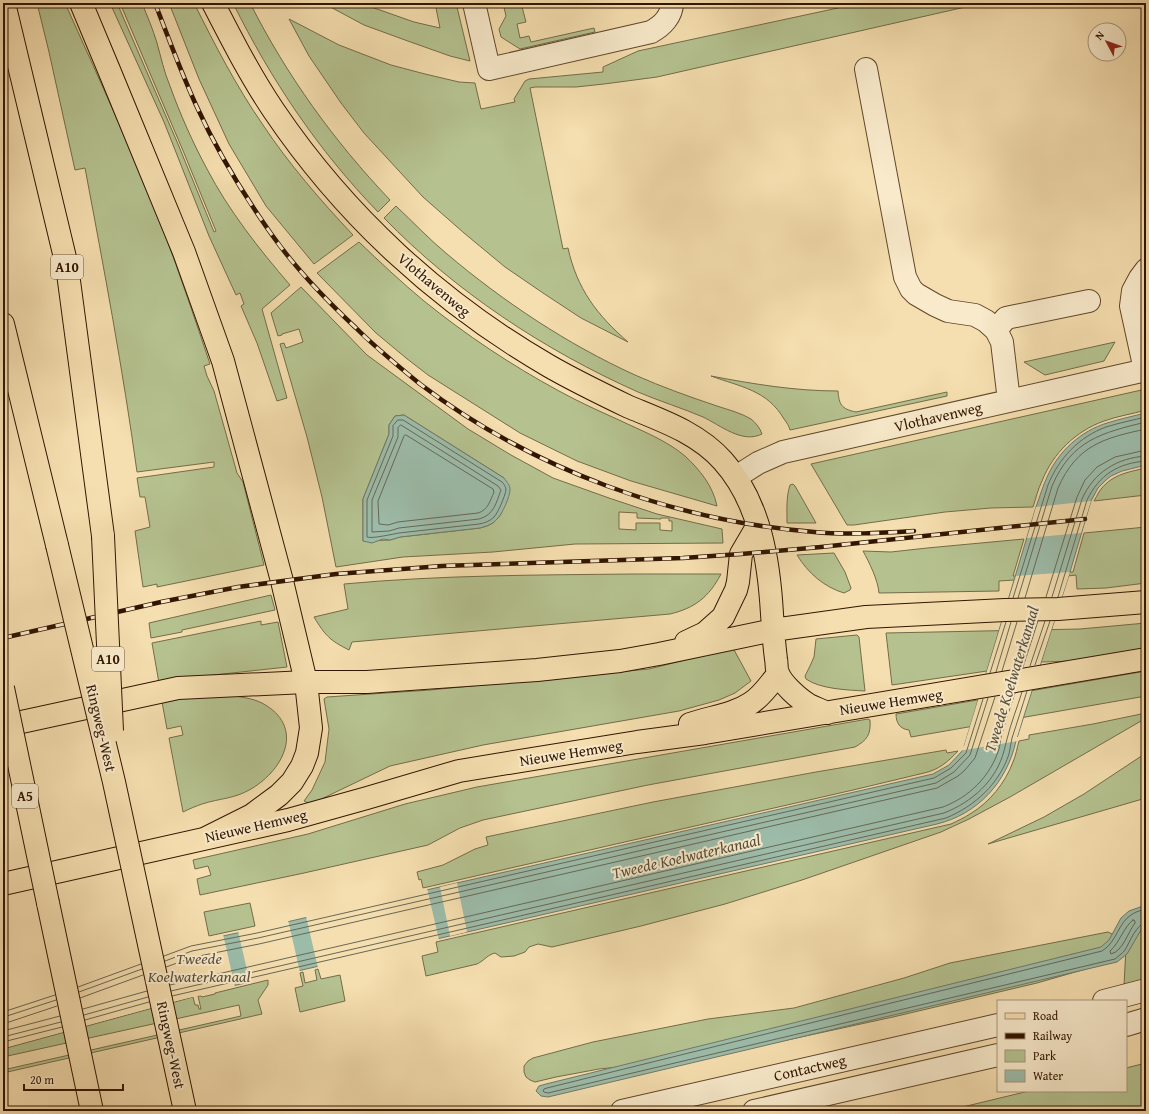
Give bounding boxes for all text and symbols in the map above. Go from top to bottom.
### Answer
north arrow [1087,22,1127,62]
text: N [1091,27,1108,43]
street label: Vlothavenweg [393,248,476,322]
road number: A10 [51,255,83,279]
street label: Vlothavenweg [892,396,984,437]
water label: Tweede Koelwaterkanaal [977,603,1045,755]
road number: A10 [92,647,124,671]
street label: Ringweg-West [81,682,122,774]
street label: Nieuwe Hemweg [838,683,944,720]
street label: Nieuwe Hemweg [518,734,624,771]
road number: A5 [12,784,38,808]
street label: Nieuwe Hemweg [203,803,309,847]
water label: Tweede Koelwaterkanaal [609,827,763,885]
water label: Tweede Koelwaterkanaal [147,946,250,988]
street label: Ringweg-West [152,999,191,1091]
legend [997,1000,1127,1092]
text: Road [1033,1007,1059,1024]
text: Railway [1033,1027,1072,1044]
text: Park [1033,1047,1057,1064]
street label: Contactweg [772,1049,849,1086]
scale bar [24,1066,123,1092]
text: Water [1033,1067,1063,1084]
text: 20 m [30,1071,54,1088]

